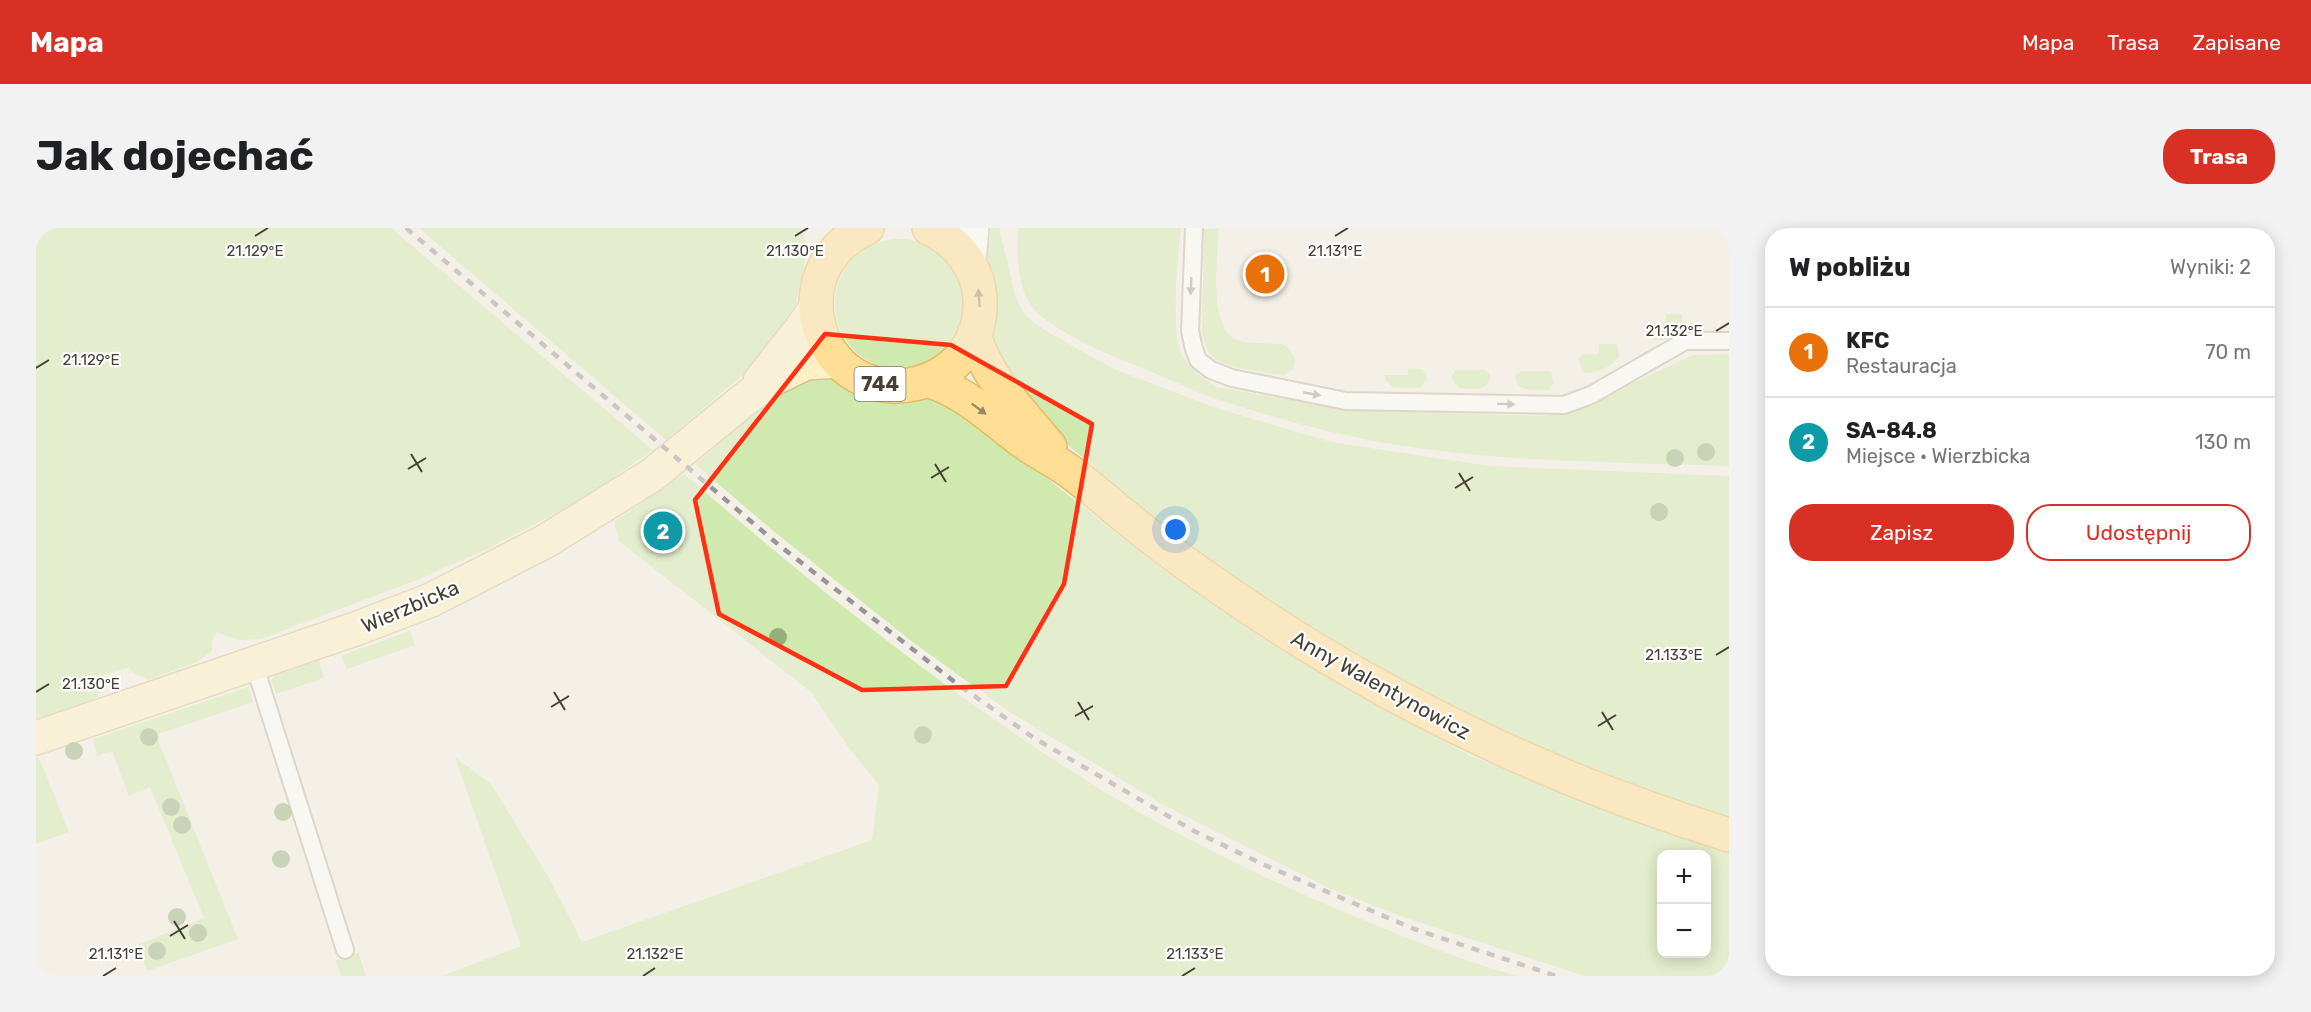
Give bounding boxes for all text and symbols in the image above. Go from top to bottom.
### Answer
text: Mapa [30,26,104,59]
text: Mapa [2022,30,2074,55]
text: Trasa [2107,30,2159,55]
text: Zapisane [2192,30,2281,55]
button: Trasa [2163,129,2275,184]
text: Jak dojechać [36,131,314,181]
text: 21.129°E [226,242,284,260]
text: 21.130°E [766,242,824,260]
text: 21.131°E [1308,242,1362,260]
pin: 1 [1246,252,1284,296]
text: W pobliżu [1789,252,1911,283]
text: Wyniki: 2 [2170,255,2251,279]
one-way arrow [1186,277,1196,296]
one-way arrow [974,289,984,308]
text: 21.132°E [1645,322,1703,340]
text: KFC [1846,327,1890,354]
text: 1 [1804,340,1813,364]
text: 70 m [2205,340,2251,364]
text: 21.129°E [62,351,120,369]
text: Restauracja [1846,354,1957,378]
road number: 744 [854,367,906,401]
one-way arrow [1303,390,1322,399]
one-way arrow [1497,399,1516,409]
one-way arrow [972,402,987,414]
text: SA-84.8 [1846,417,1937,444]
text: 2 [1802,430,1815,454]
text: 130 m [2195,430,2251,454]
text: Miejsce · Wierzbicka [1846,444,2030,468]
button: Zapisz [1789,504,2014,561]
button: Udostępnij [2026,504,2251,561]
pin: 2 [644,508,682,554]
your location [1161,515,1190,544]
street label: Wierzbicka [357,574,463,638]
street label: Anny Walentynowicz [1287,625,1475,745]
text: 21.133°E [1645,646,1703,664]
text: 21.130°E [62,675,120,693]
map controls [1657,850,1711,958]
button: + [1657,850,1711,904]
button: − [1657,904,1711,958]
text: 21.131°E [89,945,143,963]
text: 21.132°E [626,945,684,963]
text: 21.133°E [1166,945,1224,963]

